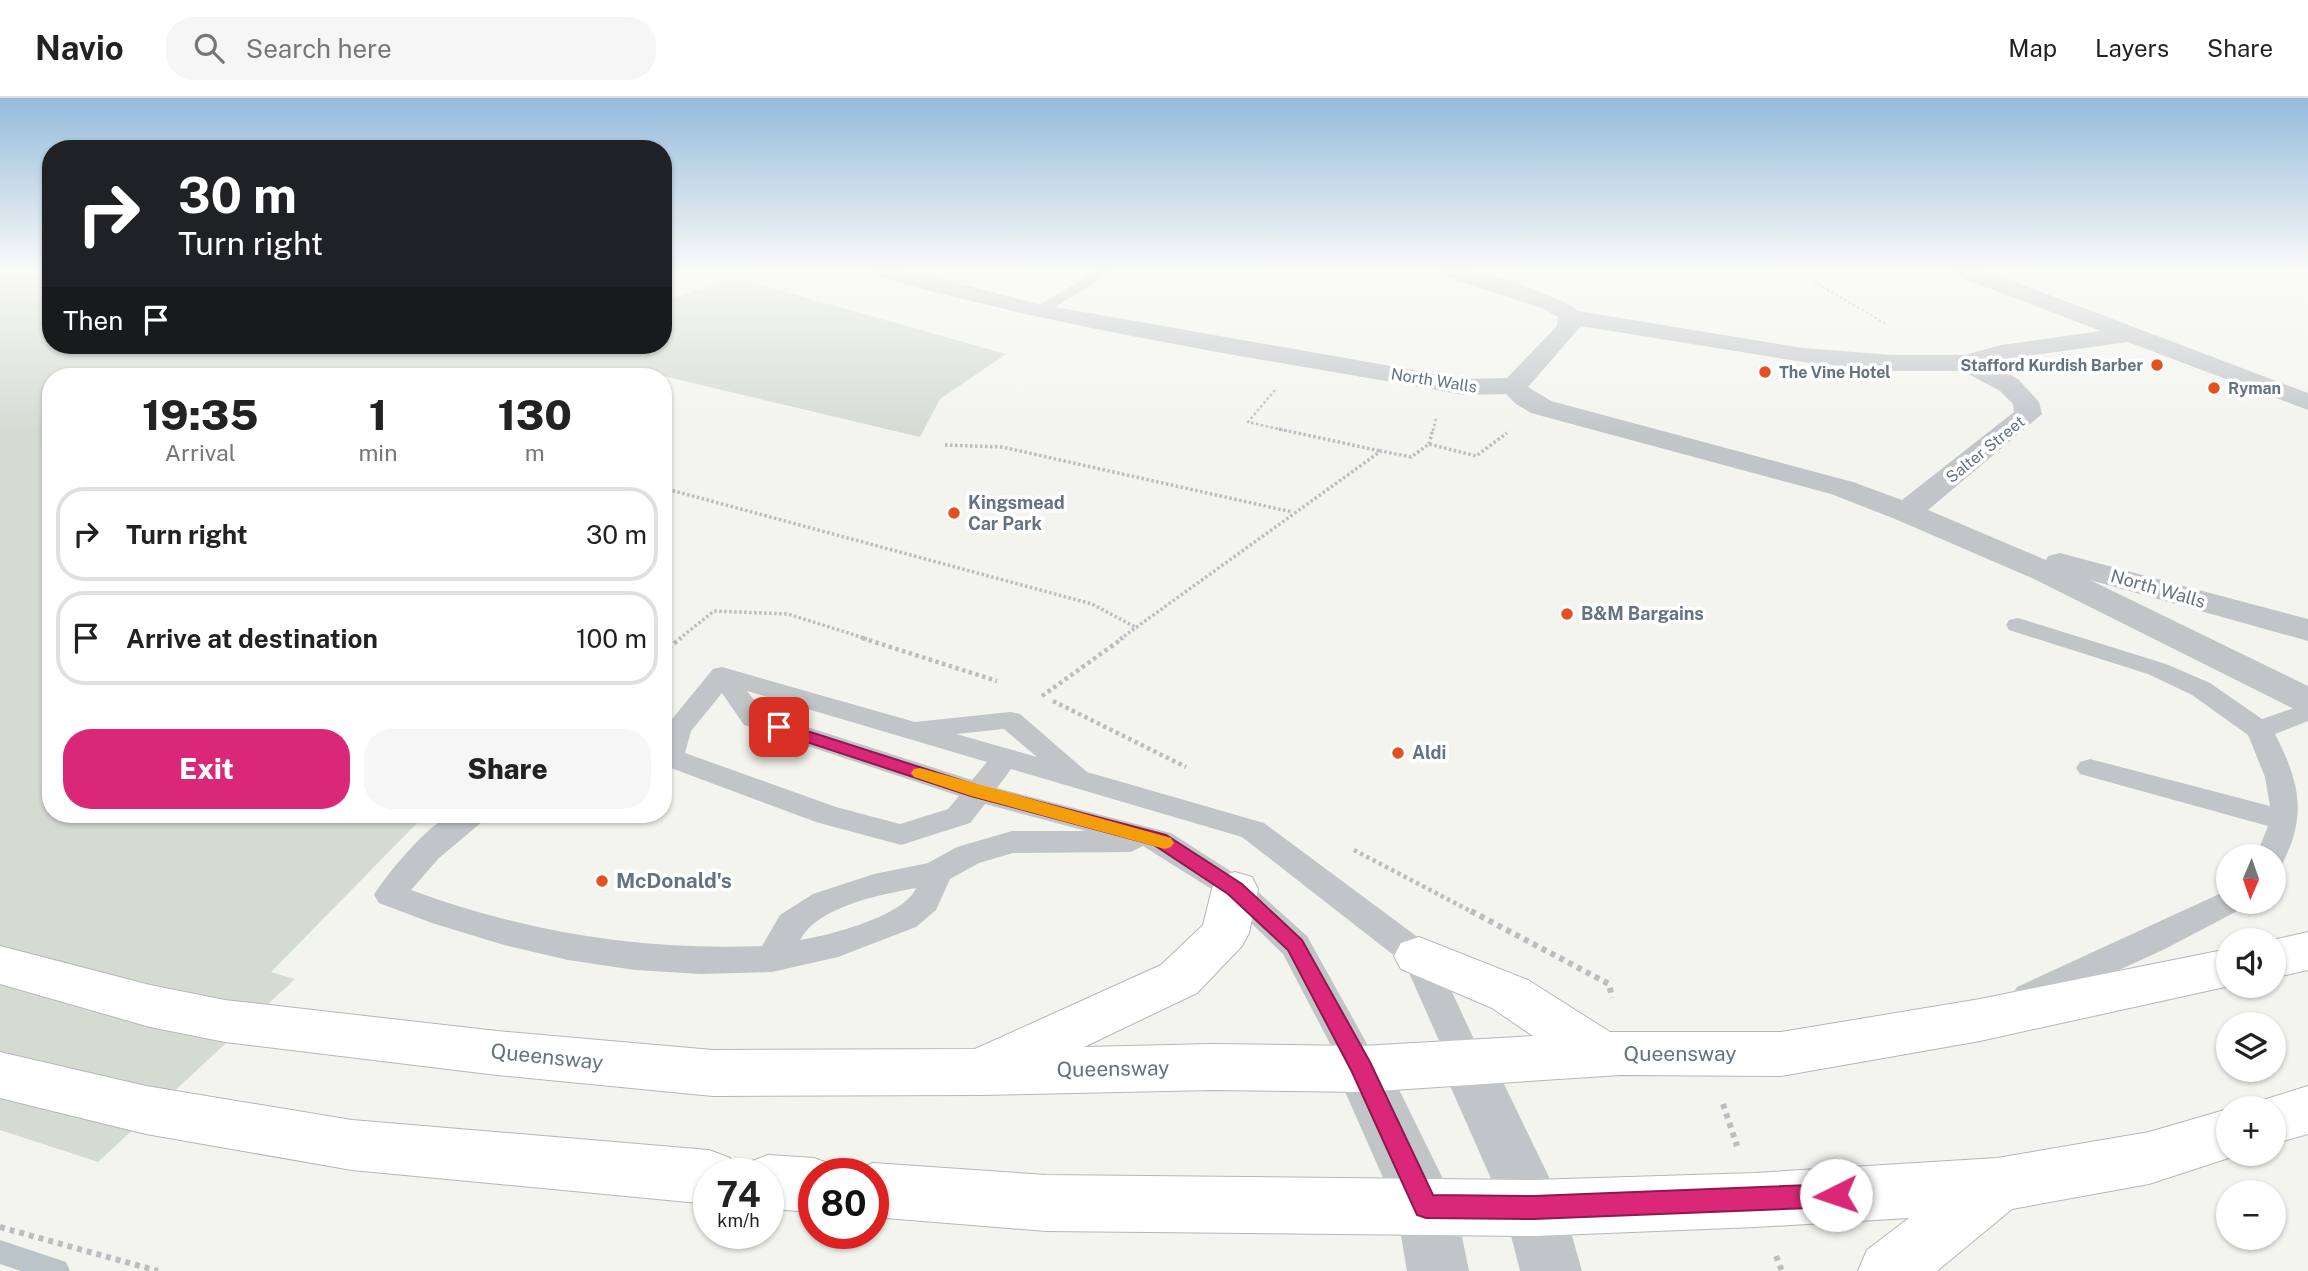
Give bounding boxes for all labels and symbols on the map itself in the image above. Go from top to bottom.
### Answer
place label: Stafford Kurdish Barber [1960,356,2143,375]
marker: Stafford Kurdish Barber [2149,357,2165,373]
place label: The Vine Hotel [1779,363,1891,382]
street label: North Walls [1390,364,1478,397]
marker: The Vine Hotel [1757,364,1773,380]
place label: Ryman [2228,379,2281,398]
marker: Ryman [2206,380,2222,396]
street label: Salter Street [1942,412,2028,487]
place label: Kingsmead Car Park [968,492,1065,534]
marker: Kingsmead Car Park [946,505,962,521]
street label: North Walls [2108,565,2208,612]
place label: B&M Bargains [1581,603,1704,624]
marker: B&M Bargains [1559,606,1575,622]
pin [749,697,809,757]
place label: Aldi [1412,742,1446,763]
marker: Aldi [1390,745,1406,761]
north arrow [2216,844,2286,914]
place label: McDonald's [616,868,732,893]
marker: McDonald's [594,873,610,889]
street label: Queensway [490,1038,605,1075]
street label: Queensway [1624,1041,1736,1066]
street label: Queensway [1056,1055,1170,1082]
speed limit sign: 80 [798,1158,889,1249]
position arrow [1799,1158,1873,1232]

